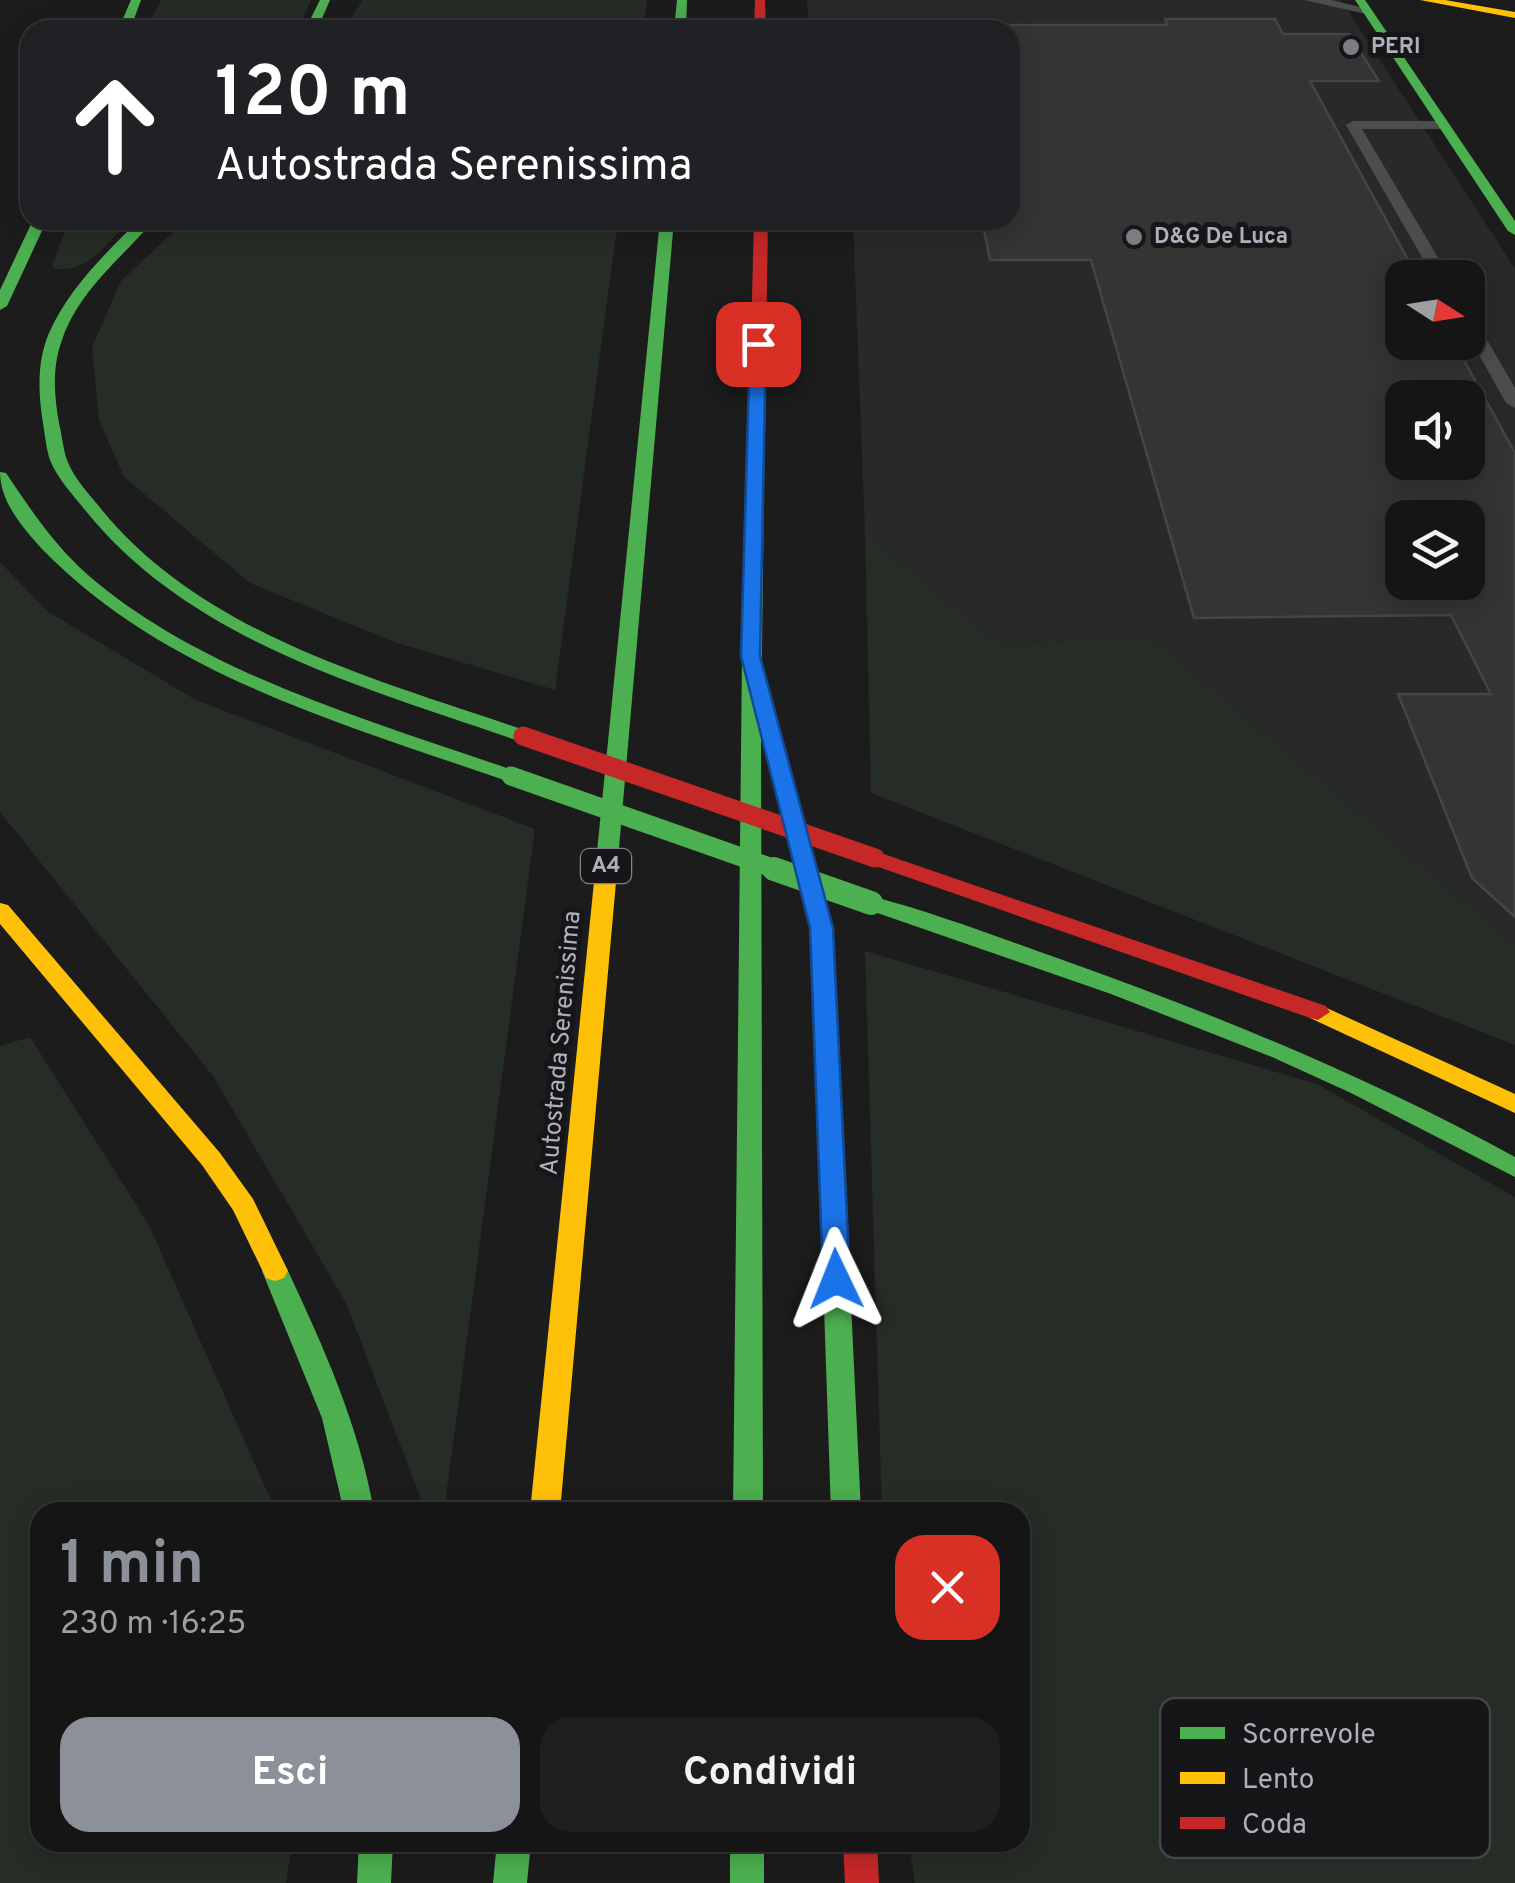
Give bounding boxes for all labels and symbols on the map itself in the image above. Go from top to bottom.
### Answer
place label: PERI [1371,34,1420,61]
marker: PERI [1340,36,1362,58]
place label: D&G De Luca [1154,224,1288,251]
marker: D&G De Luca [1123,226,1145,248]
north arrow [1385,260,1485,360]
pin [716,302,801,387]
road number: A4 [581,849,631,883]
street label: Autostrada Serenissima [535,909,589,1177]
position arrow [784,1227,888,1331]
legend [1160,1698,1490,1858]
text: Scorrevole [1242,1718,1376,1754]
text: Lento [1242,1763,1314,1799]
text: Coda [1242,1808,1307,1844]

